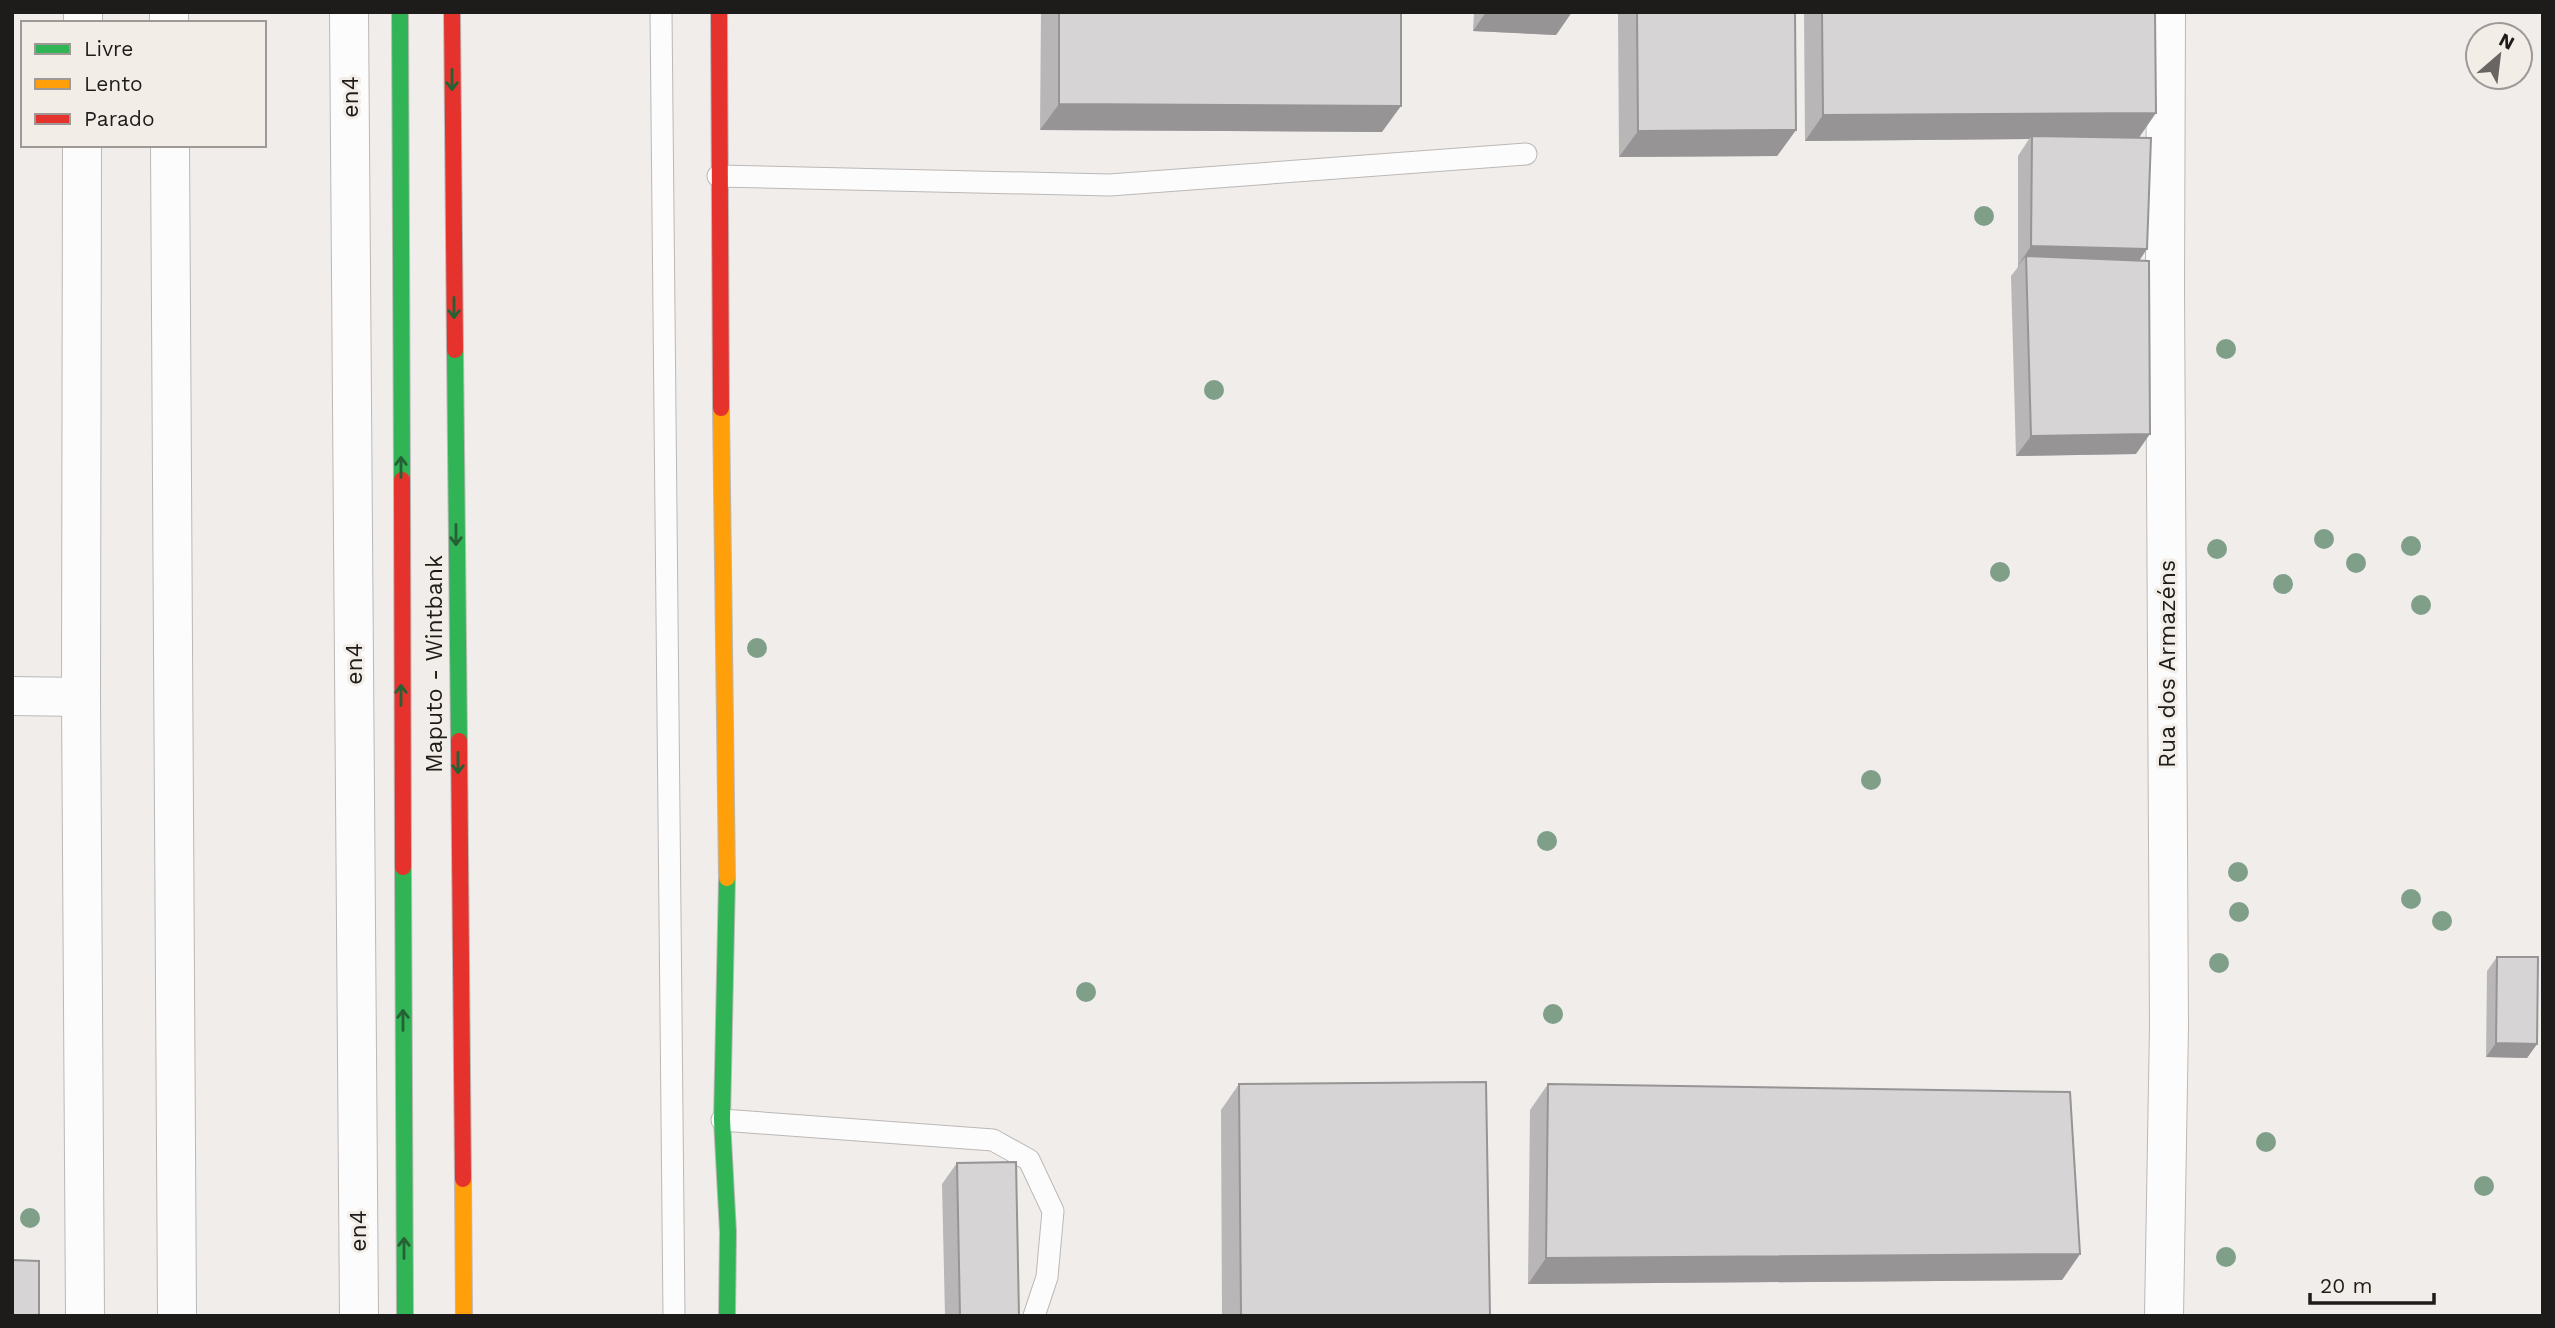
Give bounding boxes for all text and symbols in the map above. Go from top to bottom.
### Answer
legend [21,21,266,147]
north arrow [2464,21,2534,91]
text: N [2495,28,2518,55]
text: Livre [84,36,133,61]
one-way arrow [445,69,459,92]
text: Lento [84,71,143,96]
street label: en4 [337,76,364,118]
text: Parado [84,106,155,131]
one-way arrow [447,296,461,319]
one-way arrow [394,456,408,479]
one-way arrow [449,524,463,547]
street label: Maputo - Wintbank [421,555,448,773]
street label: Rua dos Armazéns [2154,560,2181,768]
street label: en4 [341,643,368,685]
one-way arrow [394,683,408,706]
one-way arrow [451,751,464,774]
one-way arrow [396,1009,410,1032]
street label: en4 [345,1210,372,1252]
one-way arrow [398,1236,411,1259]
scale bar [2310,1262,2434,1306]
text: 20 m [2320,1273,2372,1298]

